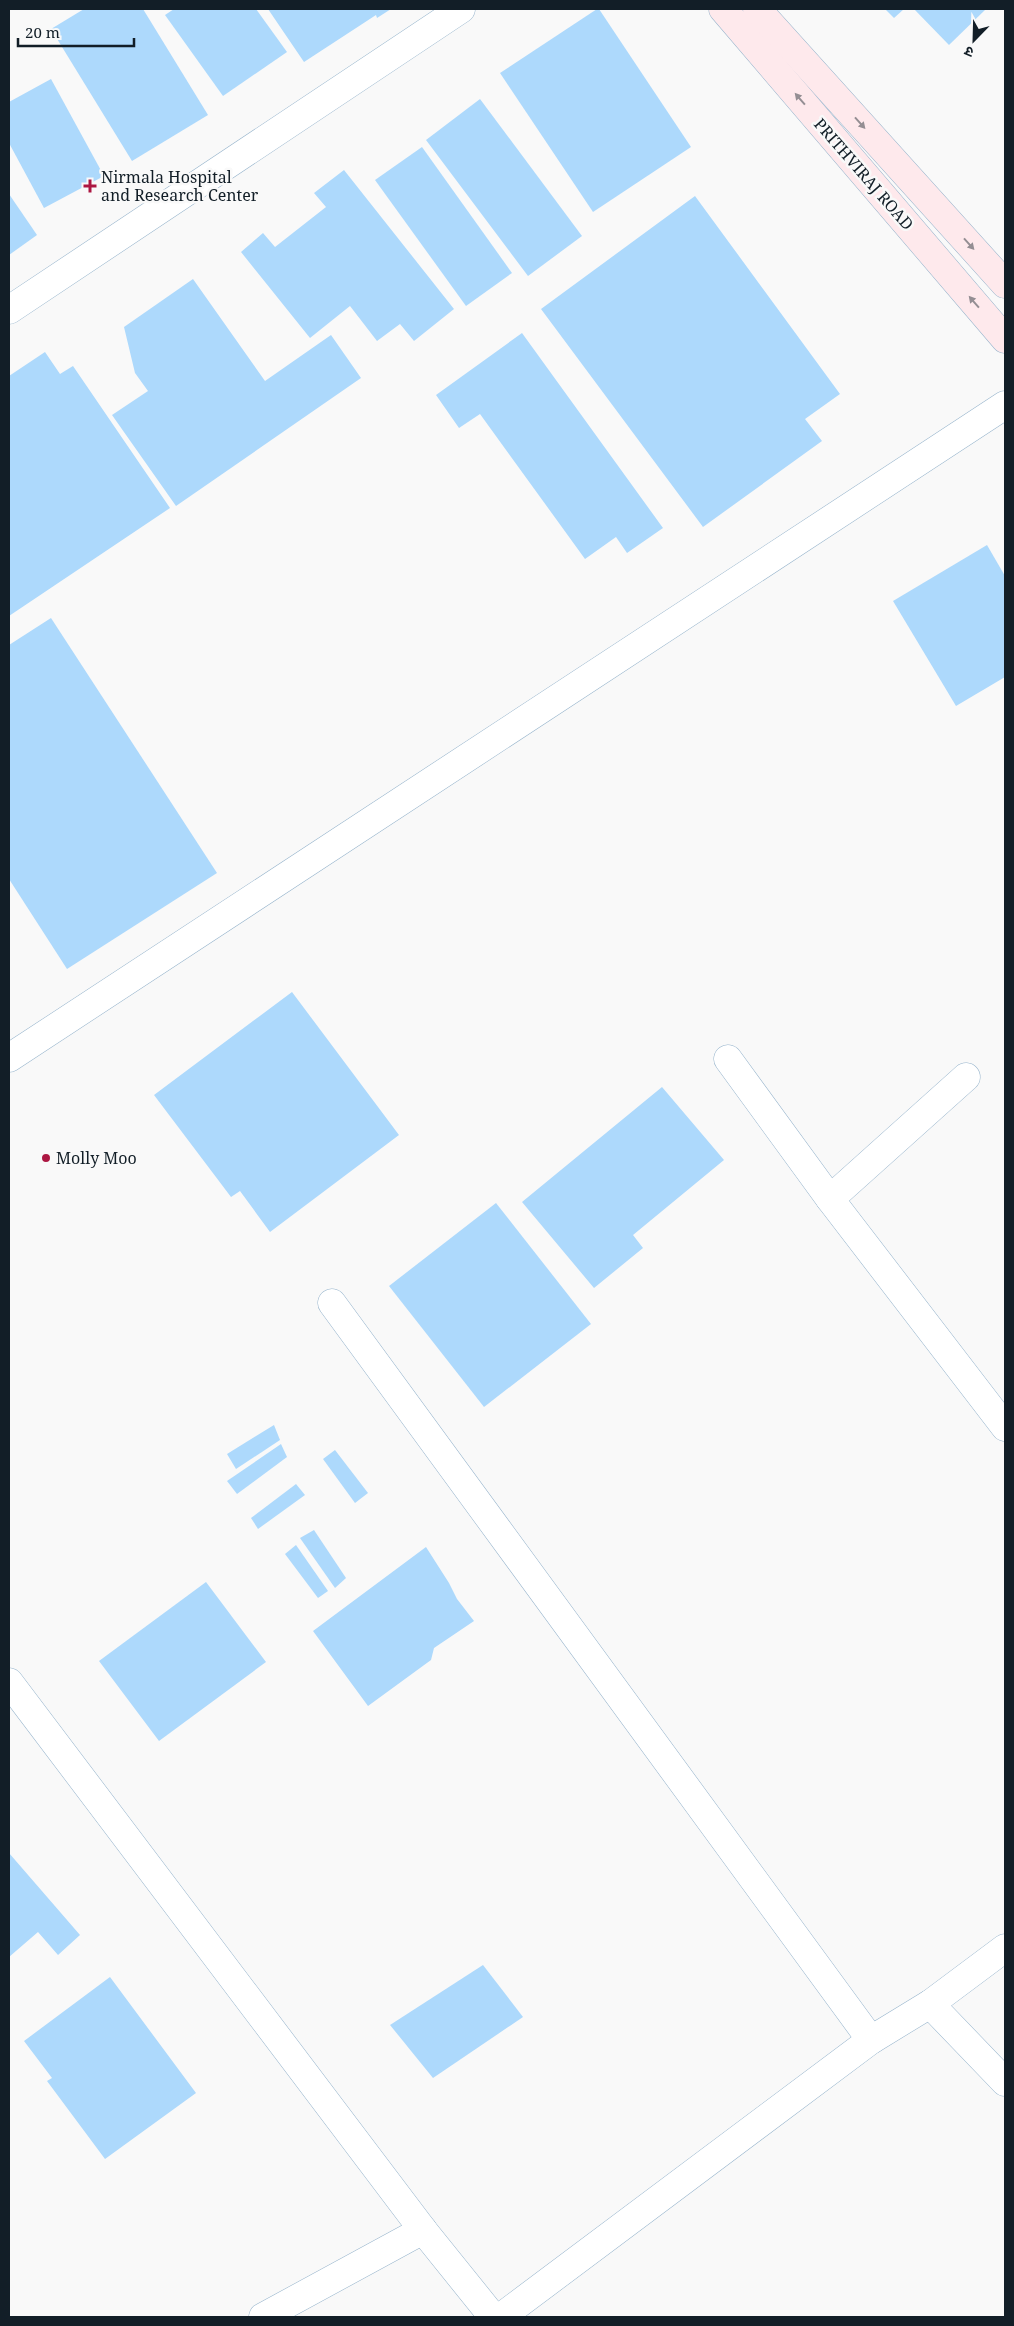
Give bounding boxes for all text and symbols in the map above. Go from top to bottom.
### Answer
scale bar [18,15,134,47]
north arrow [949,15,999,65]
text: 20 m [25,22,60,42]
text: उ [961,42,976,63]
one-way arrow [794,92,805,105]
street label: PRITHVIRAJ ROAD [809,113,919,235]
one-way arrow [854,116,866,128]
place label: Nirmala Hospital and Research Center [101,166,259,206]
marker: Nirmala Hospital and Research Center [83,179,97,193]
one-way arrow [963,237,975,249]
one-way arrow [968,295,979,308]
place label: Molly Moo [56,1147,137,1169]
marker: Molly Moo [40,1152,52,1164]

